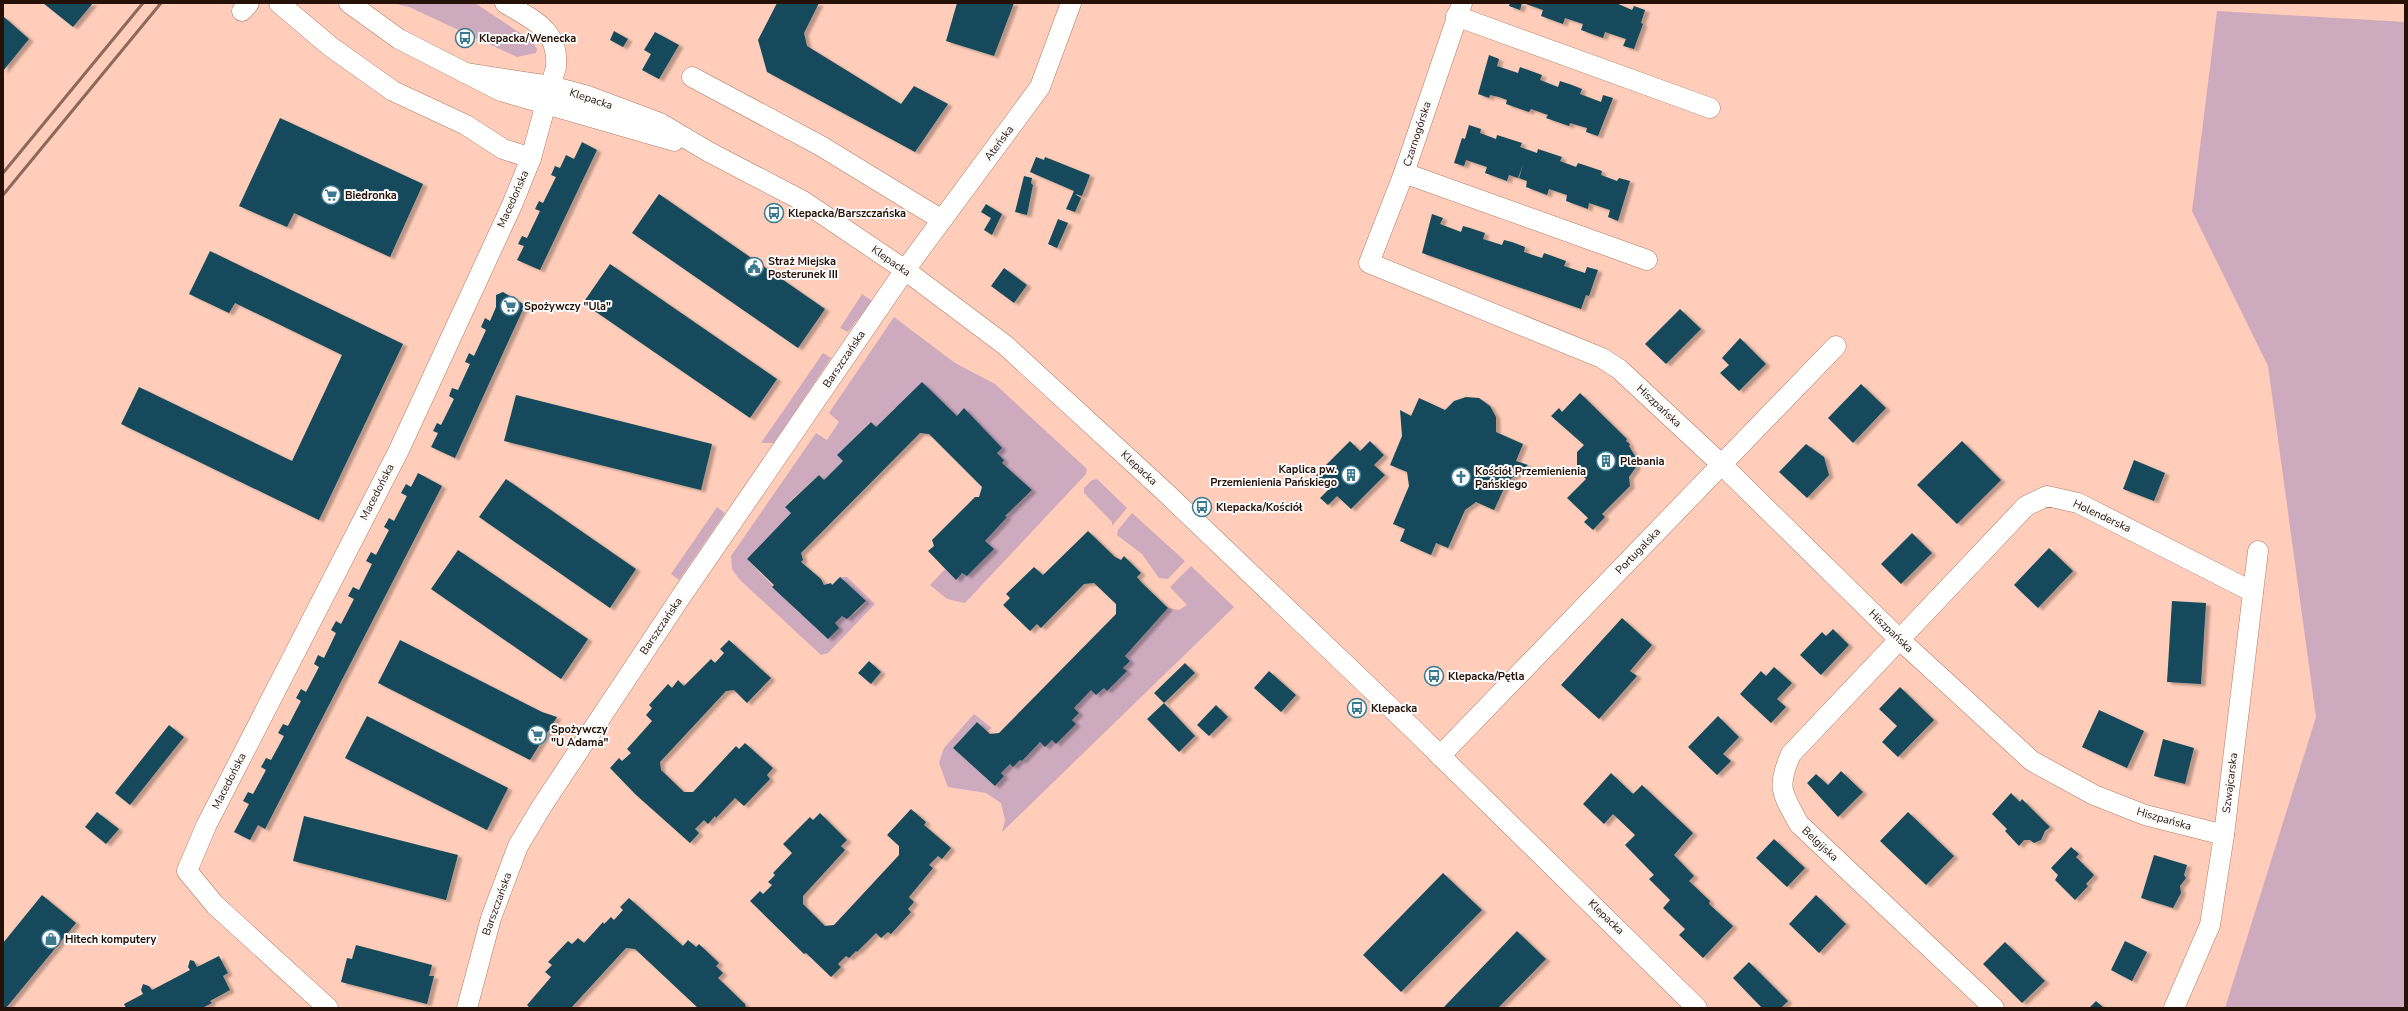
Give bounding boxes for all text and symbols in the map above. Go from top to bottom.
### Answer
bus stop icon: Klepacka/Wenecka [454,27,476,49]
place label: Klepacka/Wenecka [479,31,576,46]
street label: Klepacka [567,85,615,113]
street label: Czarnogórska [1399,99,1435,168]
street label: Ateńska [981,122,1017,164]
street label: Macedońska [494,168,532,230]
supermarket icon: Biedronka [320,184,342,206]
place label: Biedronka [345,188,397,203]
bus stop icon: Klepacka/Barszczańska [763,202,785,224]
place label: Klepacka/Barszczańska [788,206,906,221]
street label: Klepacka [868,242,914,280]
place label: Straż Miejska Posterunek III [768,254,838,282]
public building icon: Straż Miejska Posterunek III [743,256,765,278]
supermarket icon: Spożywczy "Ula" [499,295,521,317]
place label: Spożywczy "Ula" [524,299,611,314]
street label: Barszczańska [819,327,869,391]
street label: Hiszpańska [1633,381,1685,431]
street label: Klepacka [1118,447,1161,489]
building icon: Plebania [1595,450,1617,472]
place label: Plebania [1620,454,1664,469]
street label: Macedońska [356,461,398,523]
place label: Kaplica pw. Przemienienia Pańskiego [1210,462,1337,490]
building icon: Kaplica pw. Przemienienia Pańskiego [1340,464,1362,486]
place label: Kościół Przemienienia Pańskiego [1475,464,1586,492]
church icon: Kościół Przemienienia Pańskiego [1450,466,1472,488]
bus stop icon: Klepacka/Kościół [1191,496,1213,518]
street label: Holenderska [2071,496,2134,536]
place label: Klepacka/Kościół [1216,500,1303,515]
street label: Portugalska [1612,524,1664,577]
street label: Barszczańska [636,594,686,658]
street label: Hiszpańska [1866,606,1917,656]
bus stop icon: Klepacka/Pętla [1423,665,1445,687]
place label: Klepacka/Pętla [1448,669,1524,684]
bus stop icon: Klepacka [1346,697,1368,719]
place label: Klepacka [1371,701,1417,716]
place label: Spożywczy "U Adama" [551,722,608,750]
supermarket icon: Spożywczy "U Adama" [526,724,548,746]
street label: Macedońska [208,750,250,812]
street label: Szwajcarska [2219,752,2241,814]
street label: Hiszpańska [2135,804,2193,834]
street label: Belgijska [1799,823,1842,865]
street label: Barszczańska [479,870,515,938]
street label: Klepacka [1585,896,1627,938]
shop icon: Hitech komputery [40,928,62,950]
place label: Hitech komputery [65,932,157,947]

